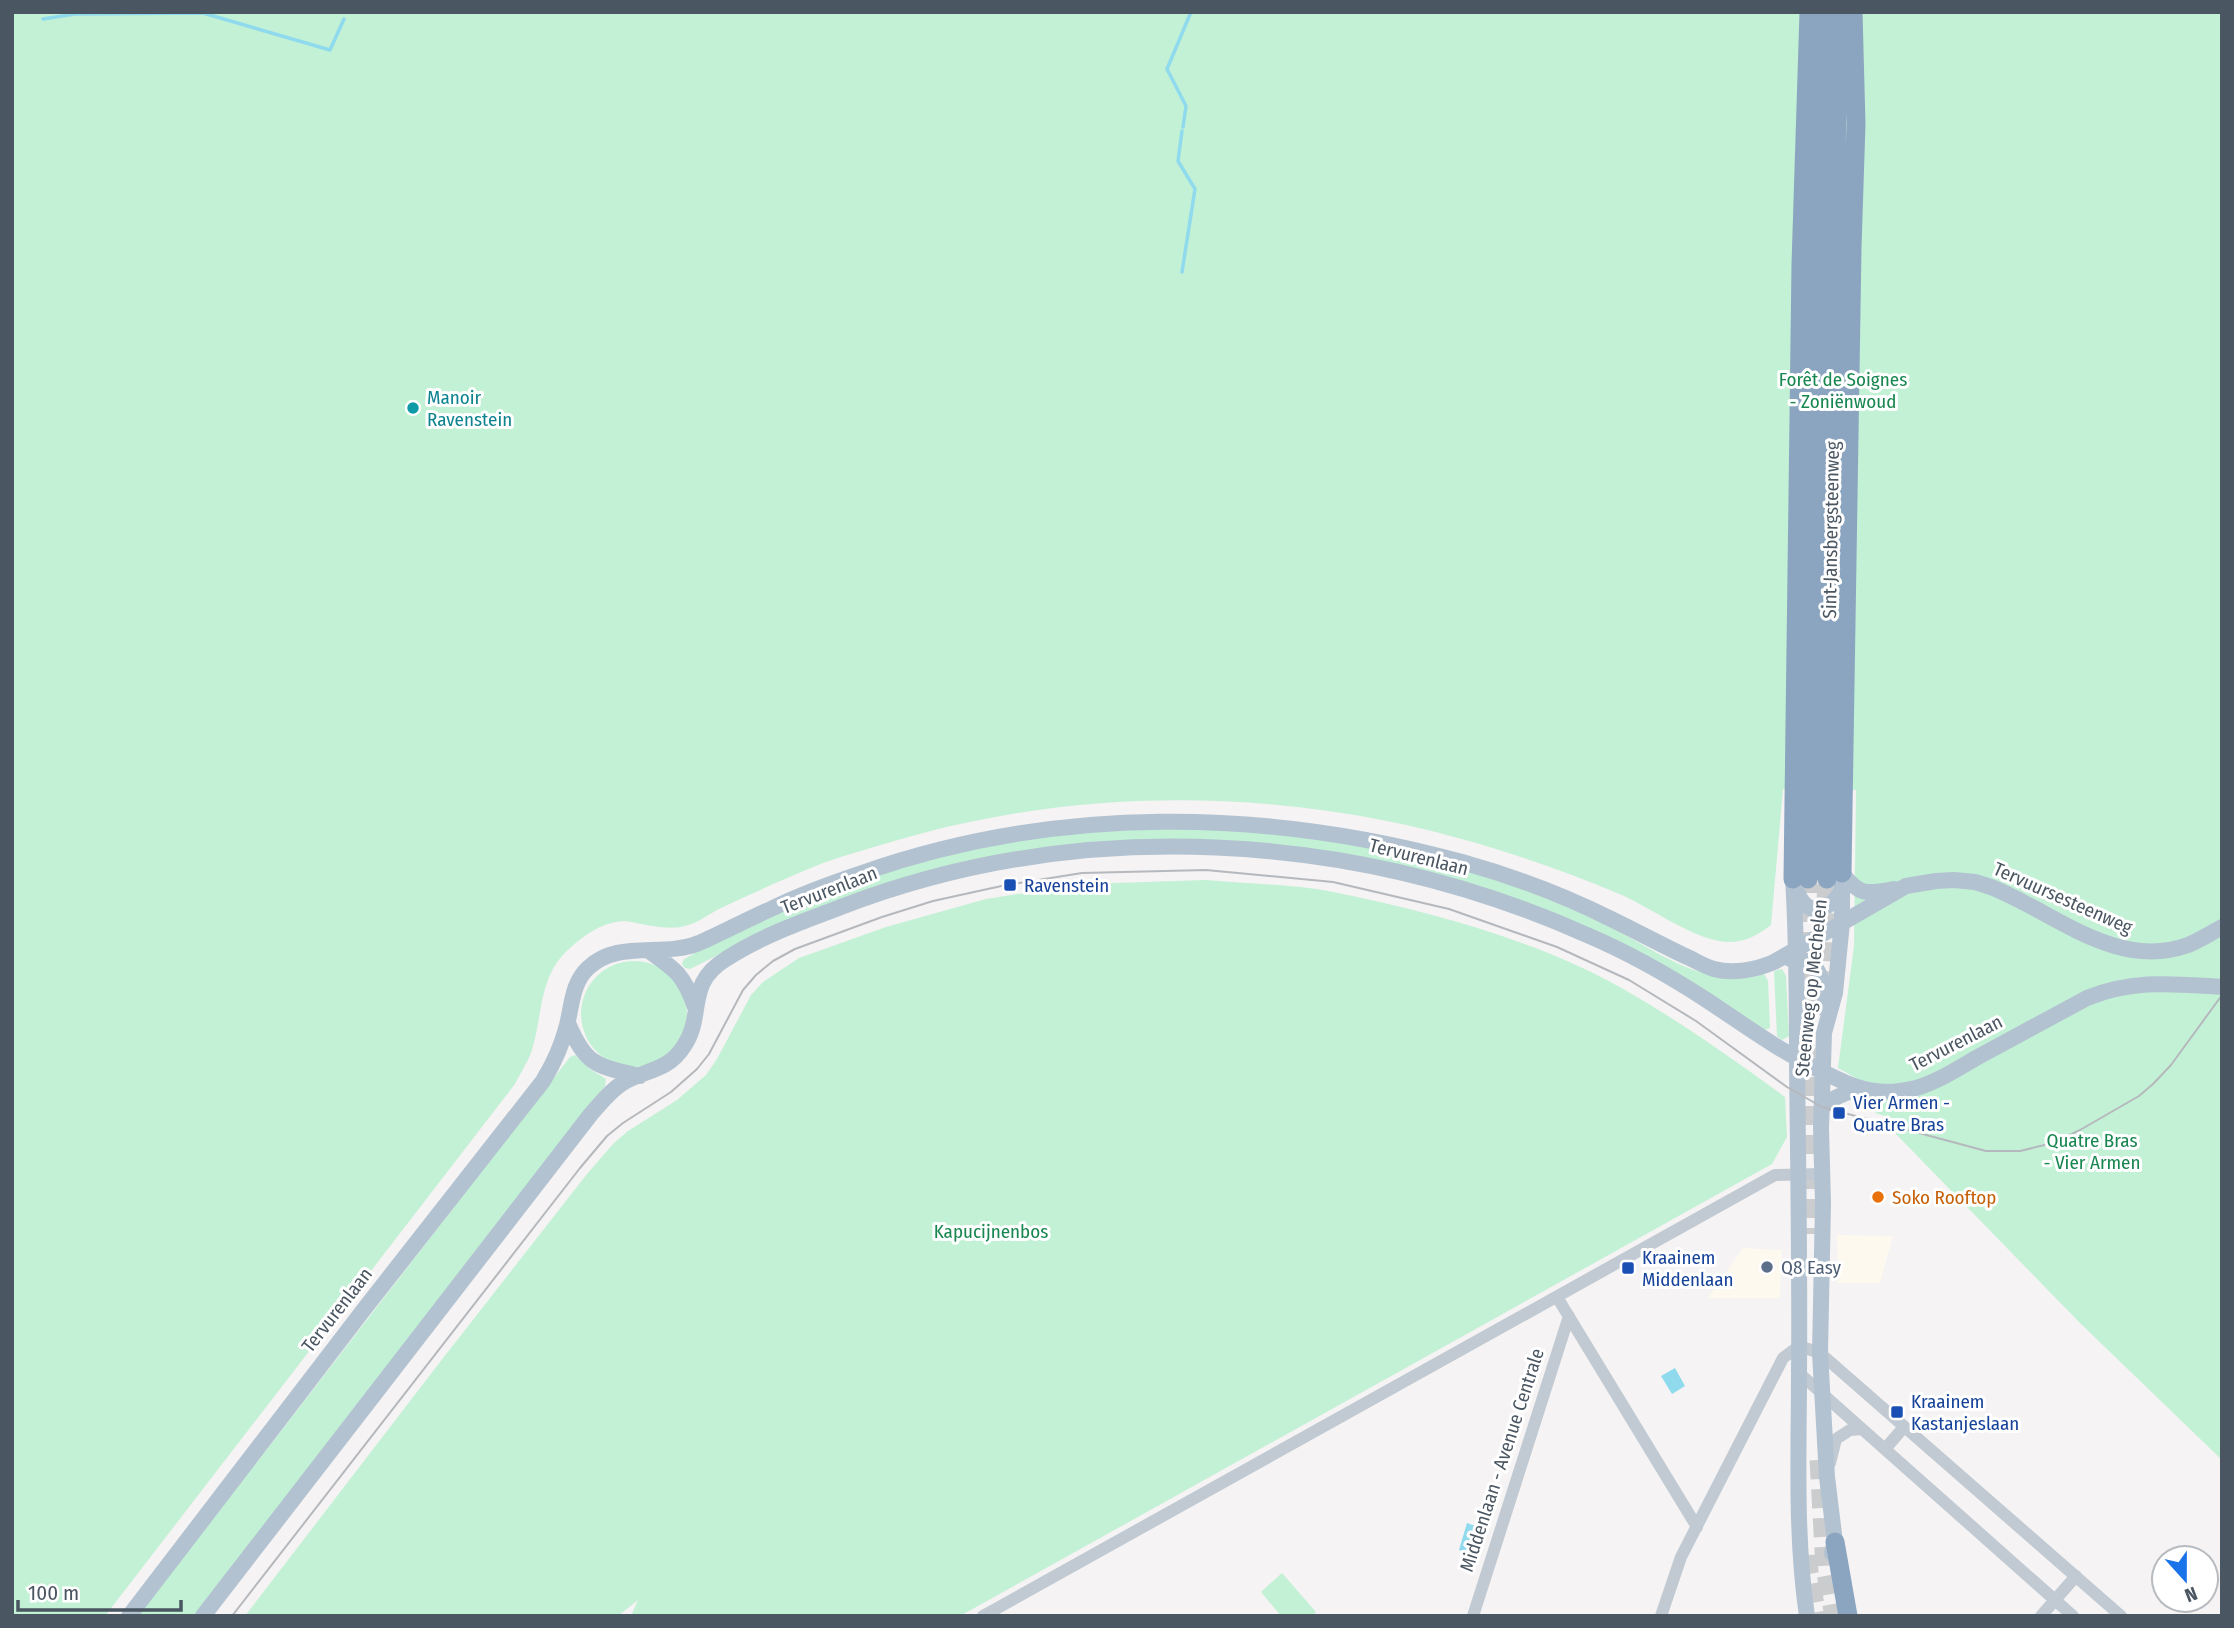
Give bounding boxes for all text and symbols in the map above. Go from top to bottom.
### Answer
park label: Forêt de Soignes - Zoniënwoud [1779,368,1907,413]
place label: Manoir Ravenstein [427,386,512,431]
marker: Manoir Ravenstein [405,400,421,416]
street label: Sint-Jansbergsteenweg [1818,441,1844,619]
street label: Tervurenlaan [1367,834,1471,880]
street label: Tervuursesteenweg [1990,857,2136,939]
street label: Tervurenlaan [778,861,880,919]
place label: Ravenstein [1024,874,1109,897]
marker: Ravenstein [1002,877,1018,893]
street label: Steenweg op Mechelen [1790,898,1832,1078]
street label: Tervurenlaan [1906,1010,2006,1076]
place label: Vier Armen - Quatre Bras [1853,1091,1950,1136]
marker: Vier Armen - Quatre Bras [1831,1105,1847,1121]
park label: Quatre Bras - Vier Armen [2043,1129,2141,1174]
place label: Soko Rooftop [1892,1186,1996,1209]
marker: Soko Rooftop [1870,1189,1886,1205]
park label: Kapucijnenbos [934,1220,1048,1243]
place label: Kraainem Middenlaan [1642,1246,1734,1291]
place label: Q8 Easy [1781,1256,1842,1279]
marker: Q8 Easy [1759,1259,1775,1275]
marker: Kraainem Middenlaan [1620,1260,1636,1276]
street label: Tervurenlaan [297,1263,377,1357]
street label: Middenlaan - Avenue Centrale [1455,1345,1549,1575]
place label: Kraainem Kastanjeslaan [1911,1390,2019,1435]
marker: Kraainem Kastanjeslaan [1889,1404,1905,1420]
north arrow [2150,1544,2220,1614]
scale bar [18,1568,180,1612]
text: 100 m [28,1580,79,1606]
text: N [2181,1582,2200,1607]

